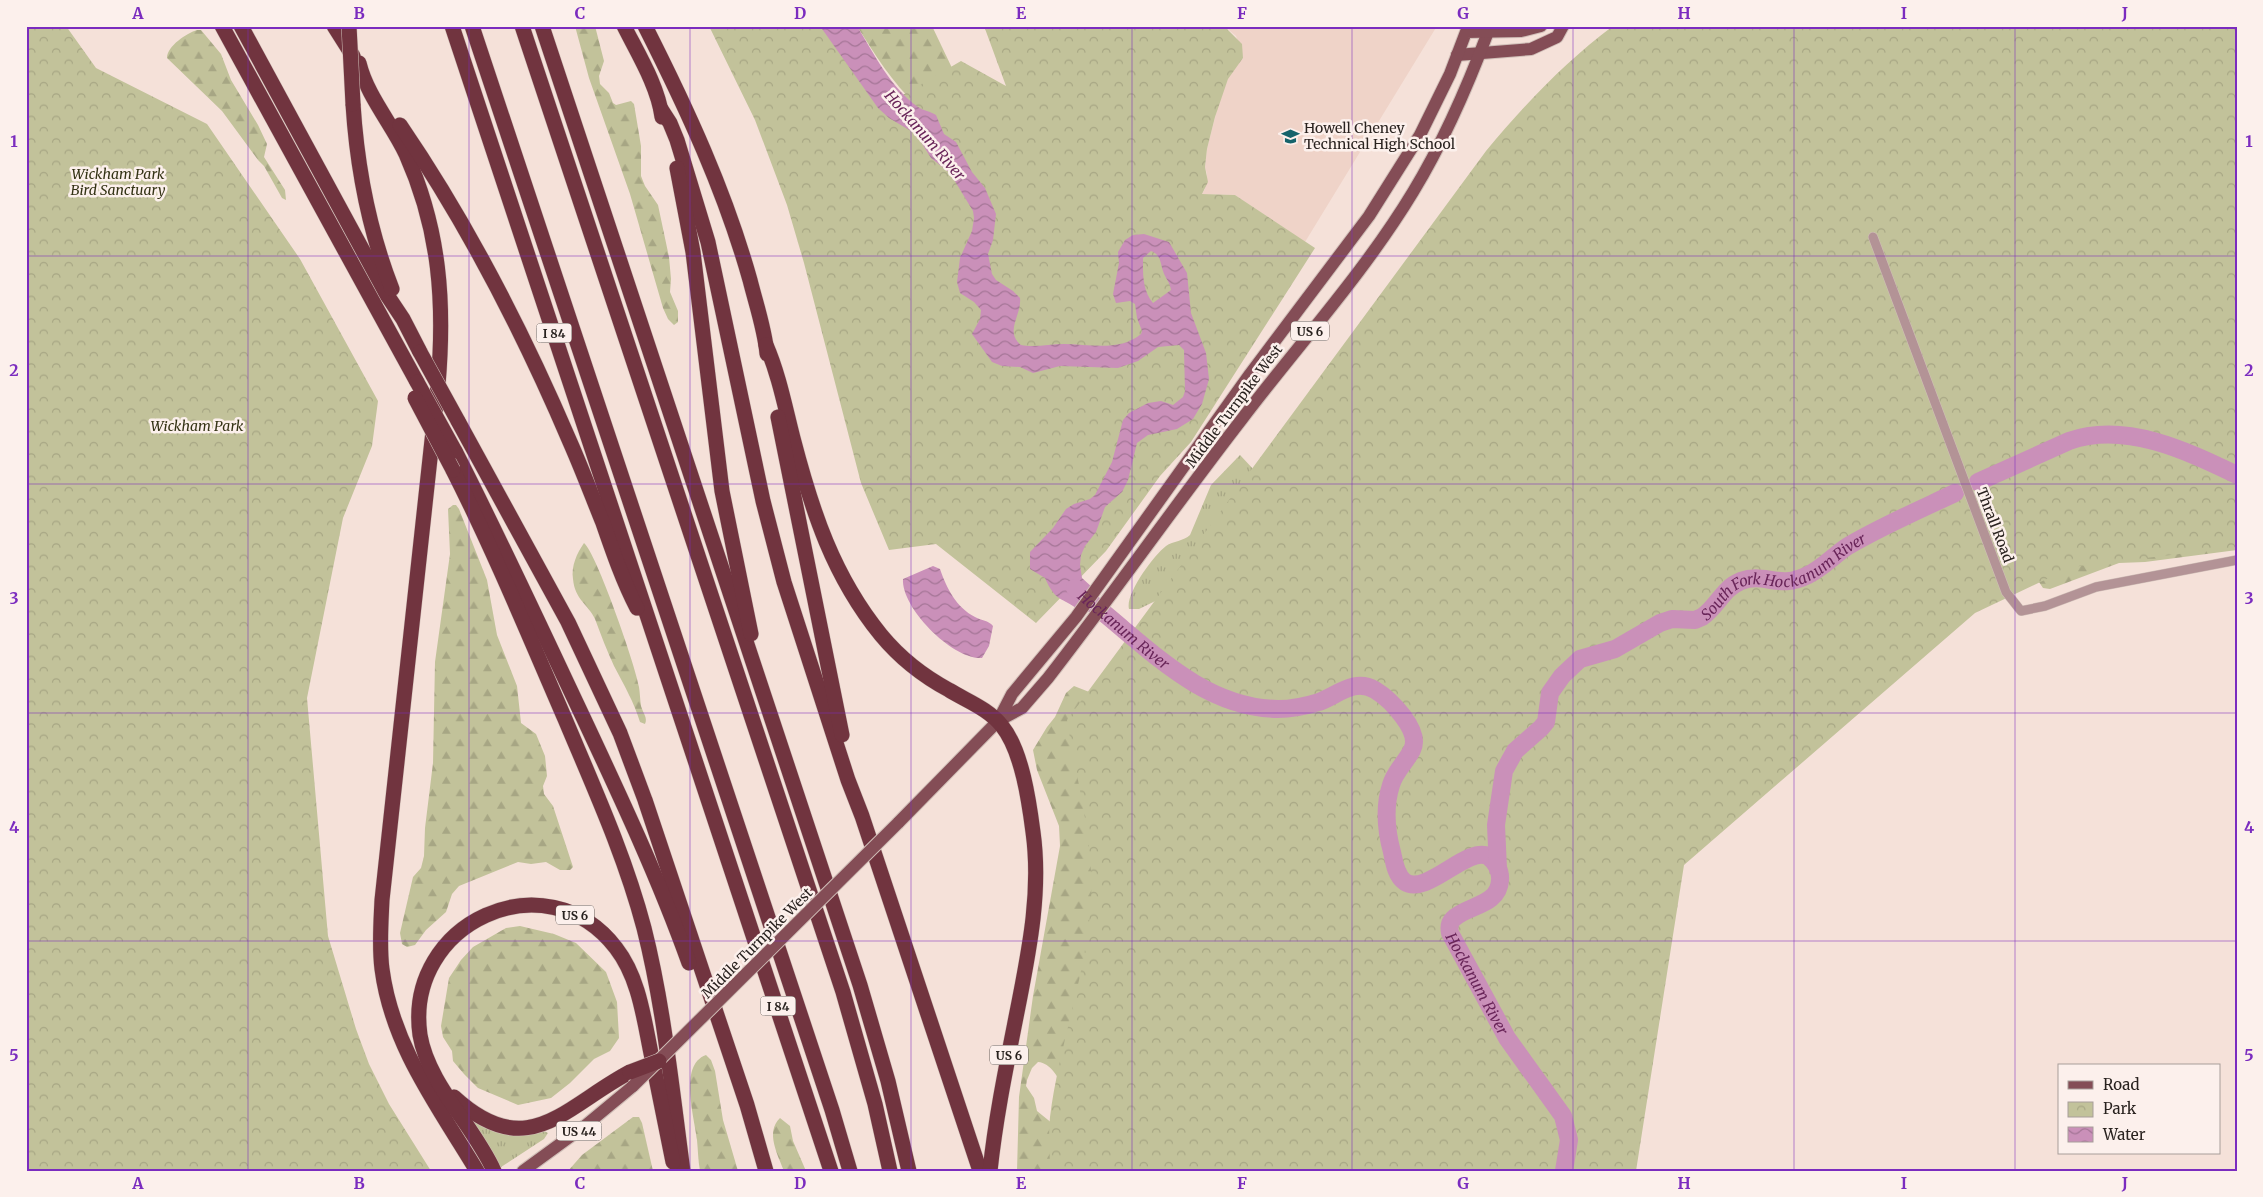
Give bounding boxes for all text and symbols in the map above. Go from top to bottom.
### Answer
text: A [131,3,144,23]
text: B [353,3,365,23]
text: C [575,3,585,23]
text: D [794,3,806,23]
text: E [1016,3,1027,23]
text: F [1237,3,1247,23]
text: G [1457,3,1469,23]
text: H [1677,3,1691,23]
text: I [1901,3,1907,23]
text: J [2121,3,2128,23]
water label: Hockanum River [880,85,970,185]
place label: Howell Cheney Technical High School [1304,119,1456,153]
school or university icon: Howell Cheney Technical High School [1280,126,1300,146]
text: 1 [10,131,18,151]
text: 1 [2245,131,2253,151]
park label: Wickham Park Bird Sanctuary [71,165,166,199]
road number: US 6 [1291,322,1329,341]
road number: I 84 [536,323,572,342]
street label: Middle Turnpike West [1182,340,1286,471]
text: 2 [9,360,19,380]
text: 2 [2244,360,2254,380]
park label: Wickham Park [151,417,244,435]
street label: Thrall Road [1972,485,2018,565]
water label: South Fork Hockanum River [1697,528,1870,624]
water label: Hockanum River [1073,585,1174,673]
text: 3 [9,588,19,608]
text: 3 [2244,588,2254,608]
text: 4 [9,817,19,837]
text: 4 [2244,817,2254,837]
street label: Middle Turnpike West [698,883,817,1002]
road number: US 6 [556,906,594,924]
water label: Hockanum River [1442,928,1513,1039]
road number: I 84 [760,996,796,1016]
text: 5 [9,1045,19,1065]
text: 5 [2244,1045,2254,1065]
road number: US 6 [990,1046,1028,1064]
legend [2058,1064,2220,1154]
text: Road [2103,1075,2139,1094]
text: Park [2103,1099,2137,1118]
road number: US 44 [556,1122,602,1140]
text: Water [2102,1125,2146,1144]
text: A [131,1173,144,1193]
text: B [353,1173,365,1193]
text: C [575,1173,585,1193]
text: D [794,1173,806,1193]
text: E [1016,1173,1027,1193]
text: F [1237,1173,1247,1193]
text: G [1457,1173,1469,1193]
text: H [1677,1173,1691,1193]
text: I [1901,1173,1907,1193]
text: J [2121,1173,2128,1193]

